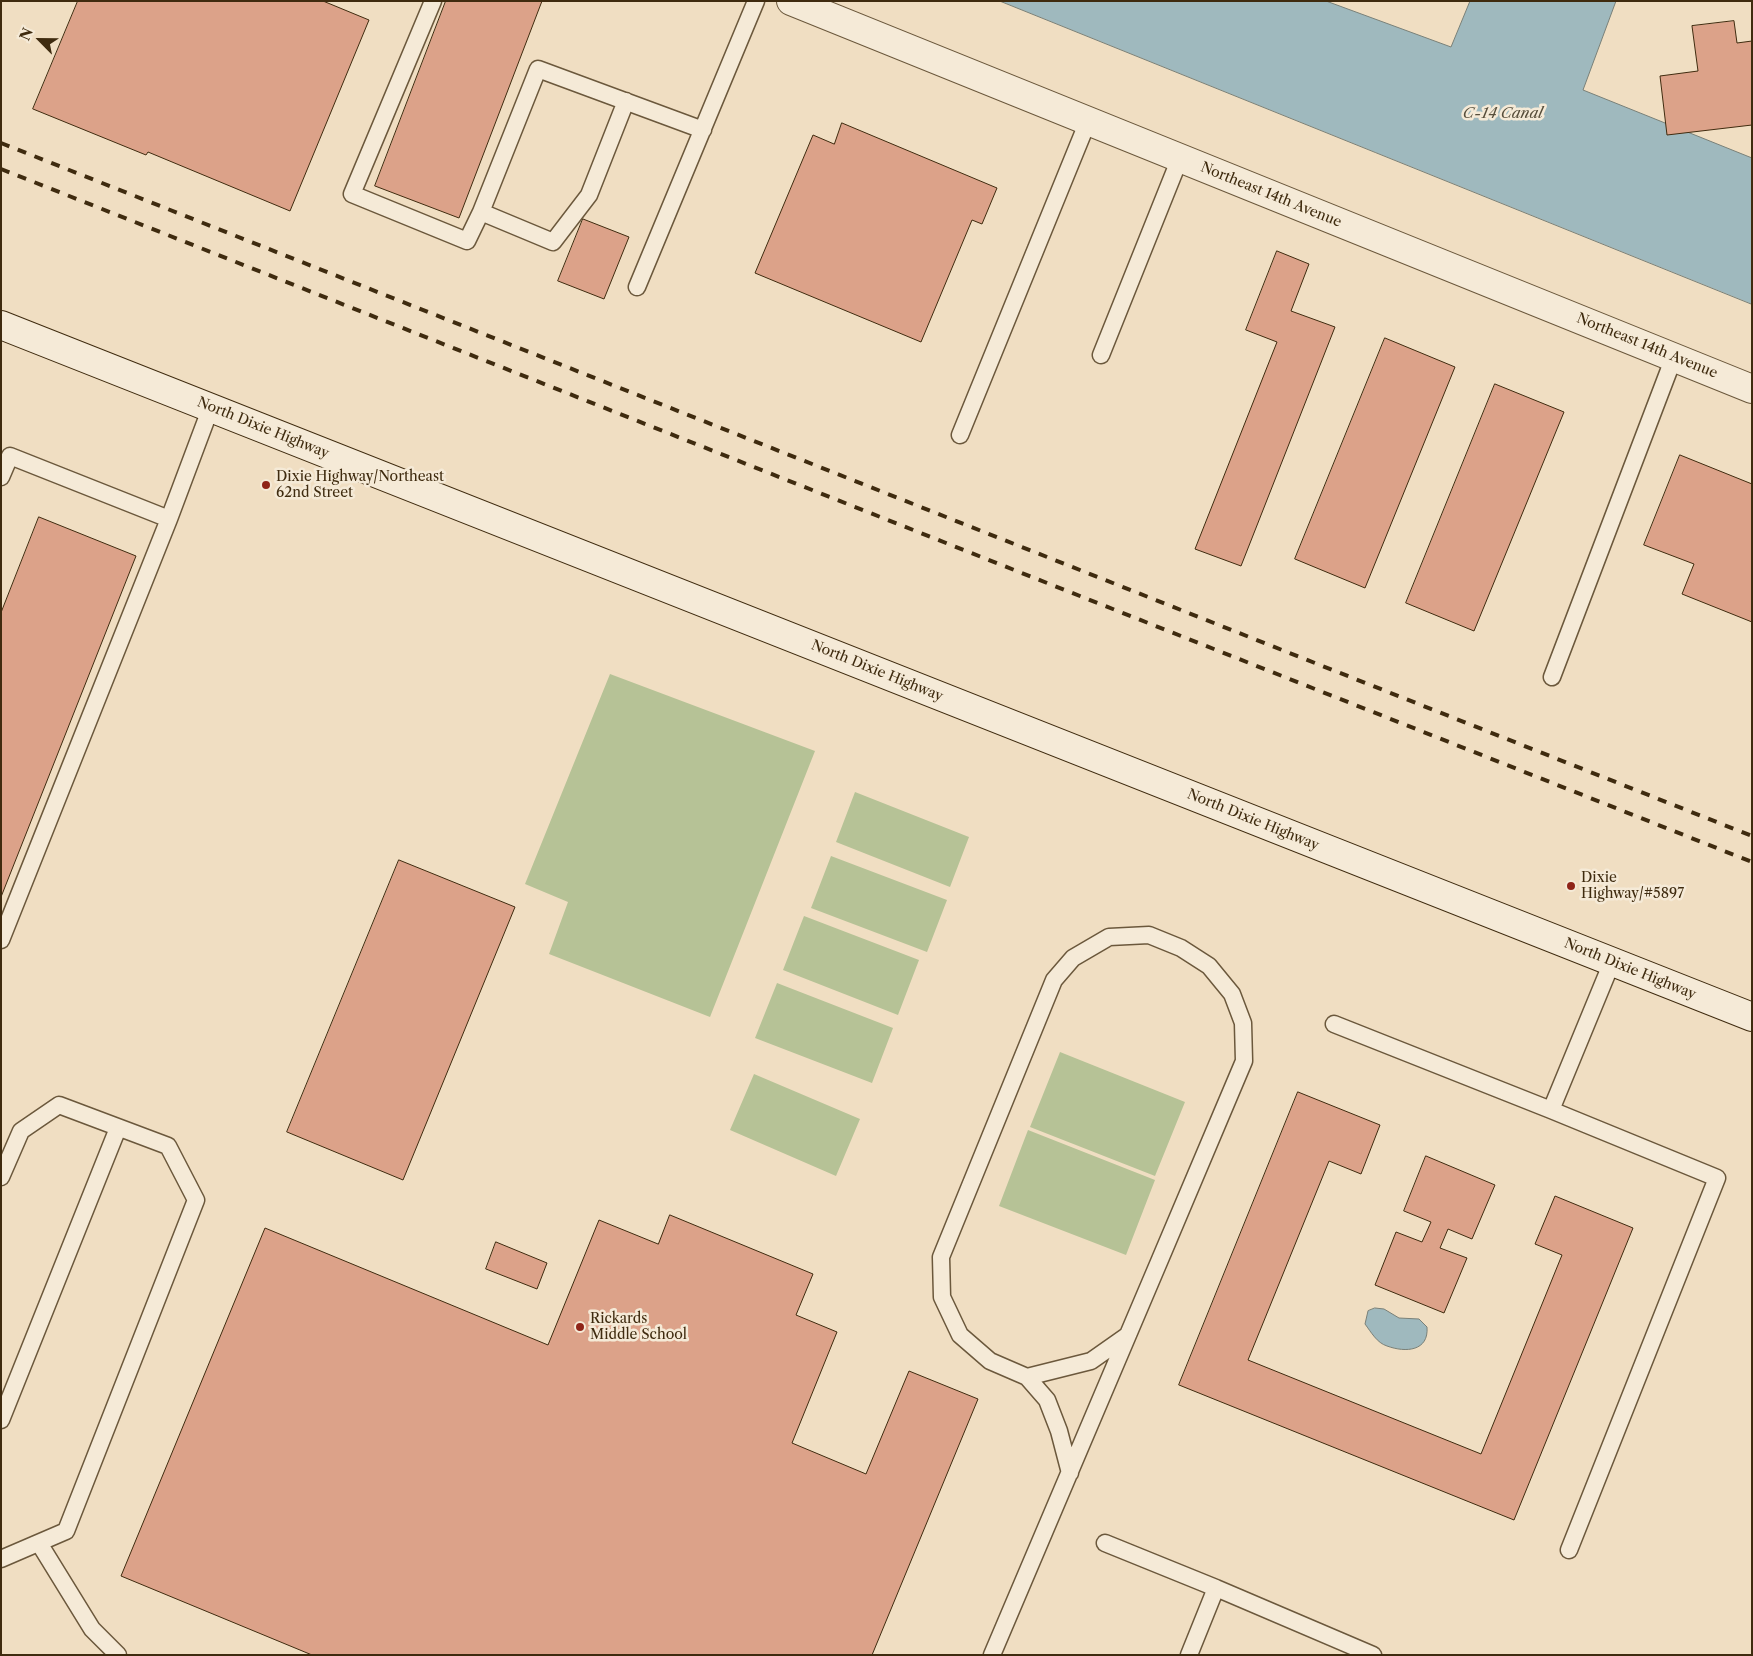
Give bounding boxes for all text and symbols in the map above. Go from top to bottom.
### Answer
north arrow [15,15,65,65]
text: N [16,25,37,43]
water label: C-14 Canal [1463,105,1543,123]
street label: Northeast 14th Avenue [1198,159,1344,231]
street label: Northeast 14th Avenue [1574,310,1720,382]
street label: North Dixie Highway [195,394,331,462]
place label: Dixie Highway/Northeast 62nd Street [276,469,444,502]
marker: Dixie Highway/Northeast 62nd Street [260,479,272,491]
street label: North Dixie Highway [809,637,945,705]
street label: North Dixie Highway [1185,786,1321,854]
place label: Dixie Highway/#5897 [1581,870,1684,902]
marker: Dixie Highway/#5897 [1565,880,1577,892]
street label: North Dixie Highway [1562,935,1698,1003]
place label: Rickards Middle School [590,1311,687,1344]
marker: Rickards Middle School [574,1321,586,1333]

